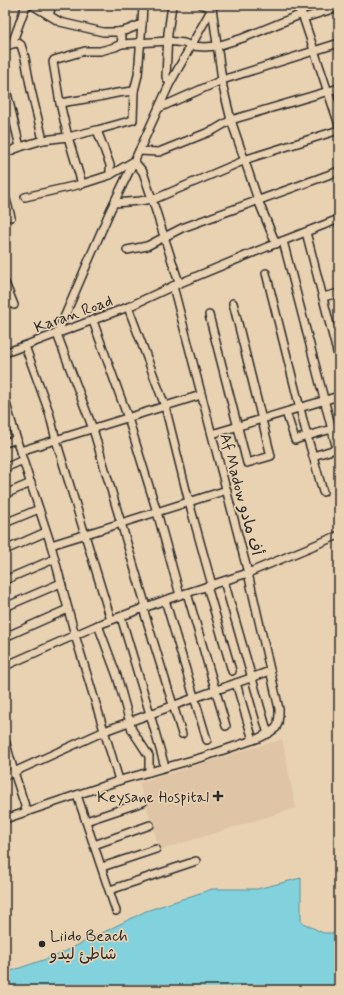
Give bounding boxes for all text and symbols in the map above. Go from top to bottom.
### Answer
street label: Karan Road [31,291,116,338]
street label: Af Madow أف مادو [214,431,267,558]
place label: Keysane Hospital [97,787,209,808]
marker: Keysane Hospital [212,790,224,802]
place label: Liido Beach شاطئ ليدو [49,926,128,965]
marker: Liido Beach شاطئ ليدو [37,939,47,949]

